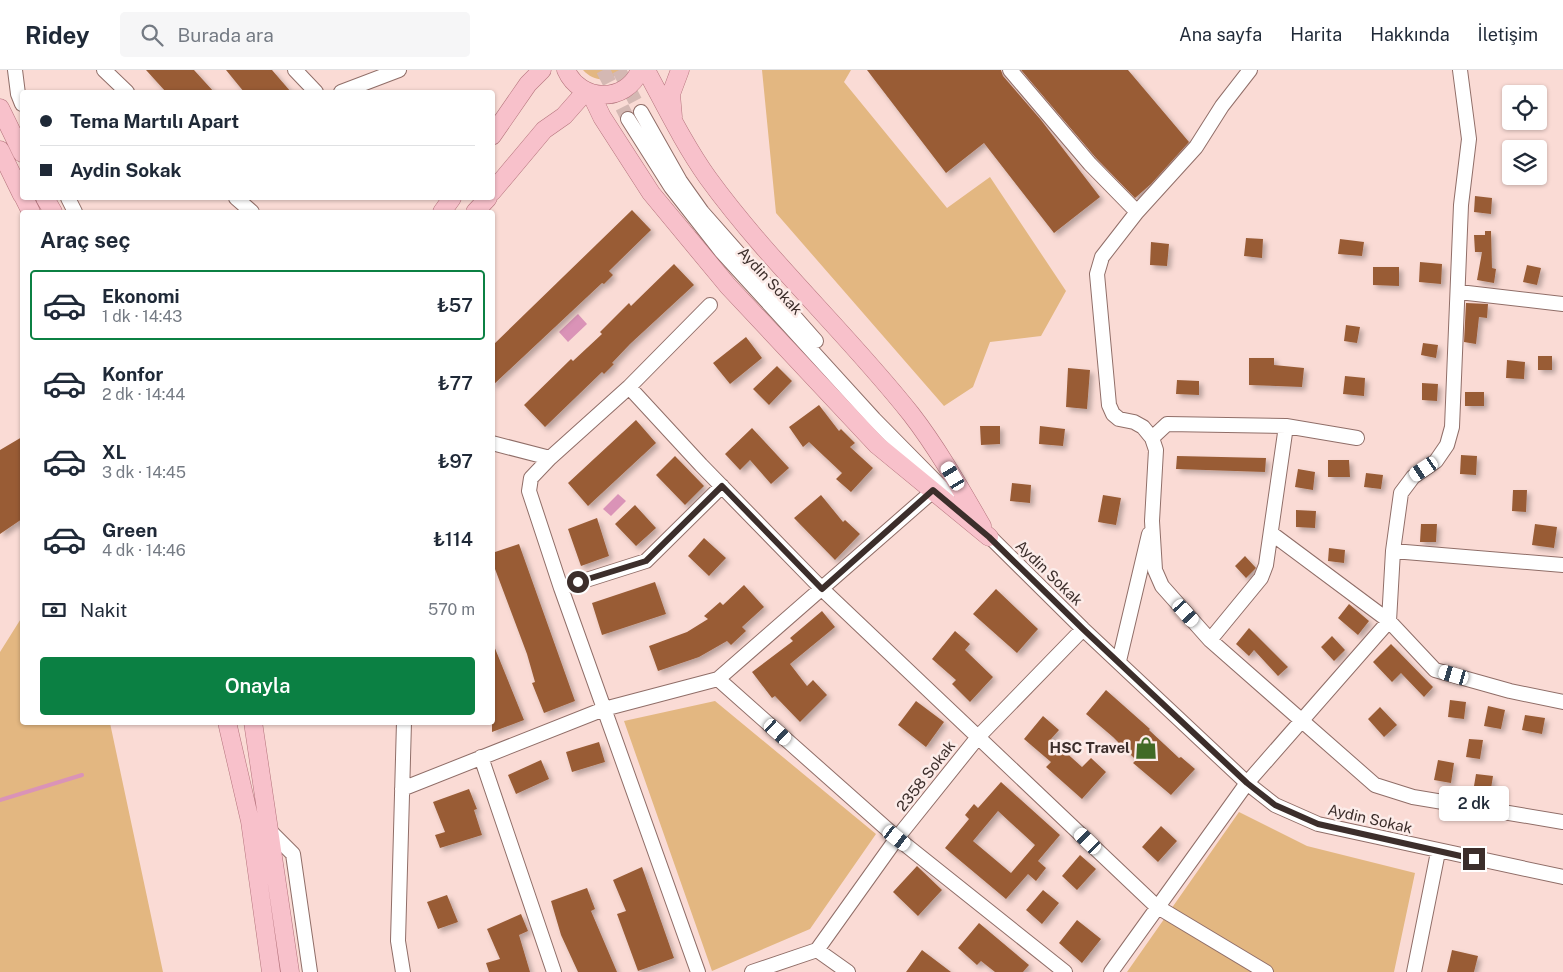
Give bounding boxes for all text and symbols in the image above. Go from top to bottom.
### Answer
search box [120,12,470,57]
text: Ridey [25,21,90,49]
icon: search [138,21,166,49]
text: Burada ara [178,24,274,46]
text: Ana sayfa [1179,24,1262,45]
text: Harita [1290,24,1342,45]
text: Hakkında [1370,24,1450,45]
text: İletişim [1478,24,1538,45]
map controls [1502,85,1547,185]
button: locate [1502,85,1547,130]
text: Tema Martılı Apart [70,110,239,132]
button: layers [1502,140,1547,185]
text: Aydin Sokak [70,159,182,181]
text: Araç seç [40,227,131,253]
street label: Aydin Sokak [735,243,806,318]
icon: car [42,283,87,328]
text: Ekonomi [102,285,180,307]
text: ₺57 [437,294,473,316]
text: 1 dk · 14:43 [102,307,182,326]
icon: car [42,361,87,406]
text: Konfor [102,363,163,385]
text: ₺77 [438,372,473,394]
text: 2 dk · 14:44 [102,385,185,404]
icon: car [42,439,87,484]
text: XL [102,441,127,463]
text: ₺97 [438,450,473,472]
car [1407,454,1440,484]
car [938,459,967,493]
text: 3 dk · 14:45 [102,463,186,482]
icon: car [42,517,87,562]
text: Green [102,519,157,541]
text: ₺114 [433,528,473,550]
street label: Aydin Sokak [1012,537,1086,609]
text: 4 dk · 14:46 [102,541,186,560]
route start [567,571,589,593]
icon: cash [40,596,68,624]
car [1170,597,1201,629]
text: Nakit [80,599,127,621]
text: 570 m [428,600,475,619]
button: Onayla [40,657,475,715]
car [1437,664,1470,686]
car [761,716,794,748]
shop icon: HSC Travel [1133,735,1159,761]
street label: 2358 Sokak [893,737,958,814]
place label: HSC Travel [1050,739,1130,756]
callout: 2 dk [1439,786,1509,822]
text: 2 dk [1458,794,1490,813]
street label: Aydin Sokak [1326,801,1414,836]
car [880,823,913,853]
car [1072,825,1104,857]
route end [1463,848,1485,870]

